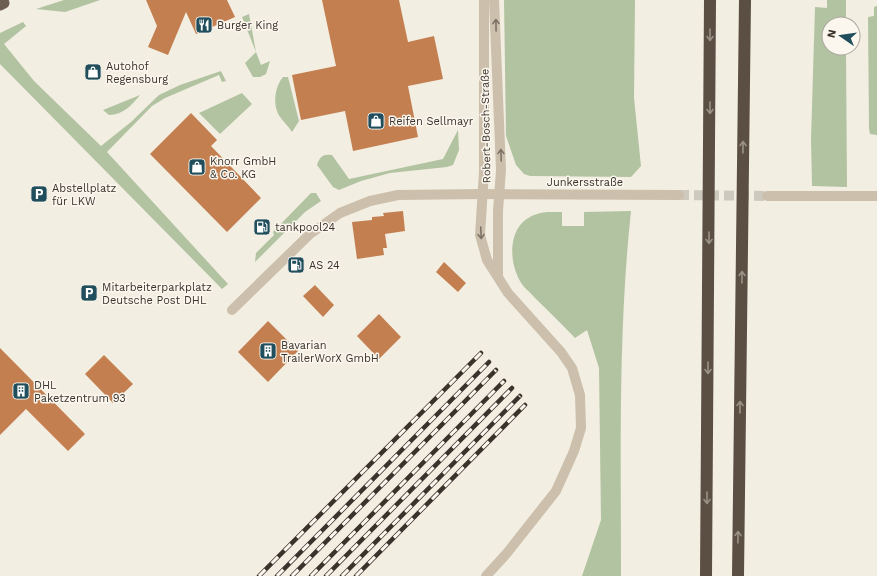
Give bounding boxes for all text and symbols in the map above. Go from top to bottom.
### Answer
restaurant icon: Burger King [194,15,214,35]
north arrow [821,16,861,56]
place label: Burger King [217,19,278,32]
one-way arrow [492,19,499,32]
one-way arrow [706,28,714,41]
text: N [824,28,839,39]
place label: Autohof Regensburg [106,60,168,86]
shop icon: Autohof Regensburg [83,62,103,82]
street label: Robert-Bosch-Straße [479,69,493,183]
one-way arrow [706,101,713,114]
shop icon: Reifen Sellmayr [366,111,386,131]
place label: Reifen Sellmayr [389,115,474,128]
one-way arrow [740,141,747,154]
one-way arrow [497,149,504,162]
place label: Knorr GmbH & Co. KG [210,155,276,181]
shop icon: Knorr GmbH & Co. KG [187,157,207,177]
street label: Junkersstraße [547,176,623,189]
place label: Abstellplatz für LKW [52,182,117,208]
parking icon: Abstellplatz für LKW [29,184,49,204]
fuel station icon: tankpool24 [252,217,272,237]
place label: tankpool24 [275,221,335,234]
one-way arrow [477,226,485,239]
one-way arrow [705,231,713,244]
fuel station icon: AS 24 [286,255,306,275]
place label: AS 24 [309,259,340,272]
one-way arrow [738,271,746,284]
place label: Mitarbeiterparkplatz Deutsche Post DHL [102,281,212,307]
parking icon: Mitarbeiterparkplatz Deutsche Post DHL [79,283,99,303]
place label: Bavarian TrailerWorX GmbH [281,339,379,365]
building icon: Bavarian TrailerWorX GmbH [258,341,278,361]
one-way arrow [704,361,712,374]
place label: DHL Paketzentrum 93 [34,379,126,405]
building icon: DHL Paketzentrum 93 [11,381,31,401]
one-way arrow [736,401,744,414]
one-way arrow [703,491,711,504]
one-way arrow [735,531,742,544]

